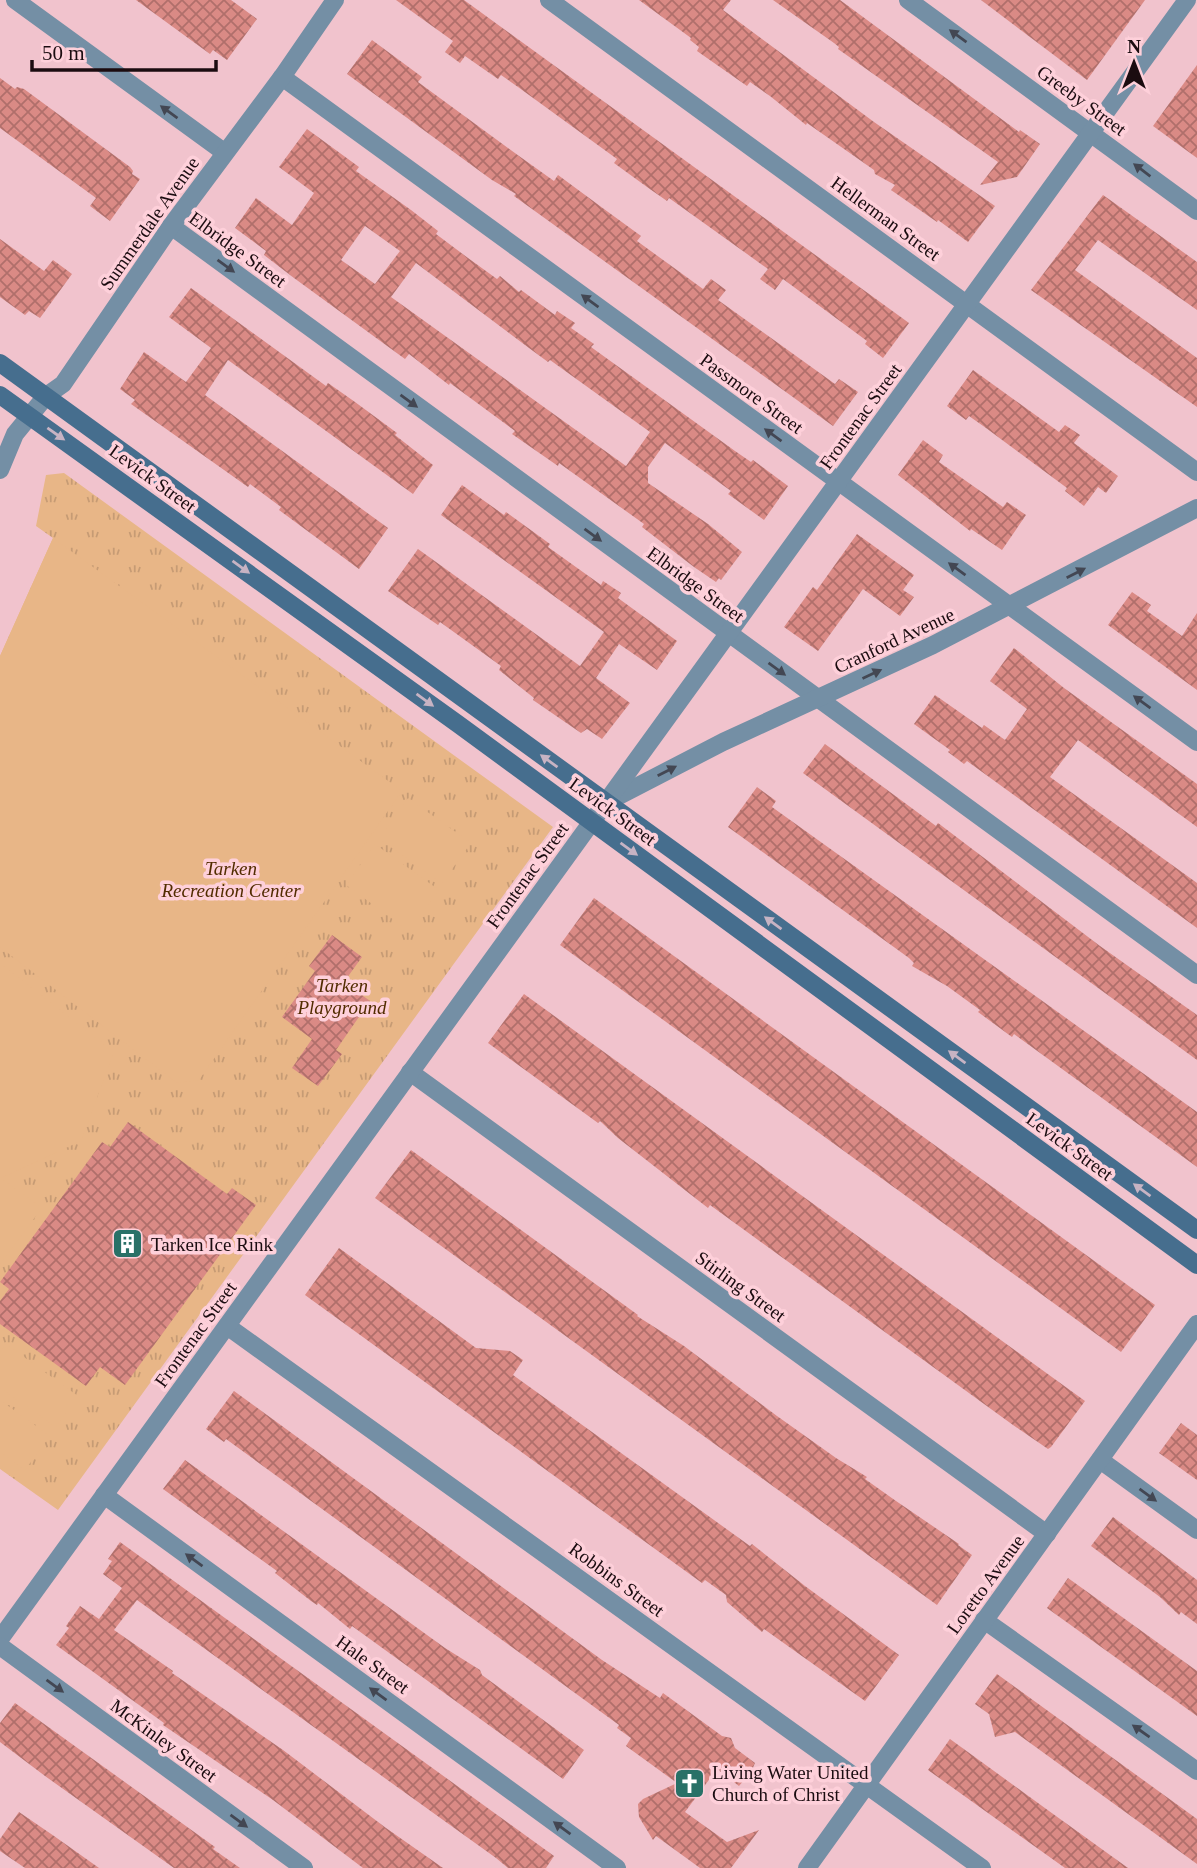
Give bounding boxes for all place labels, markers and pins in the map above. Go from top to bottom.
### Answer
building icon: Tarken Ice Rink [111,1227,145,1261]
place label: Tarken Ice Rink [151,1234,274,1255]
place label: Living Water United Church of Christ [712,1762,869,1805]
church icon: Living Water United Church of Christ [672,1766,706,1800]

